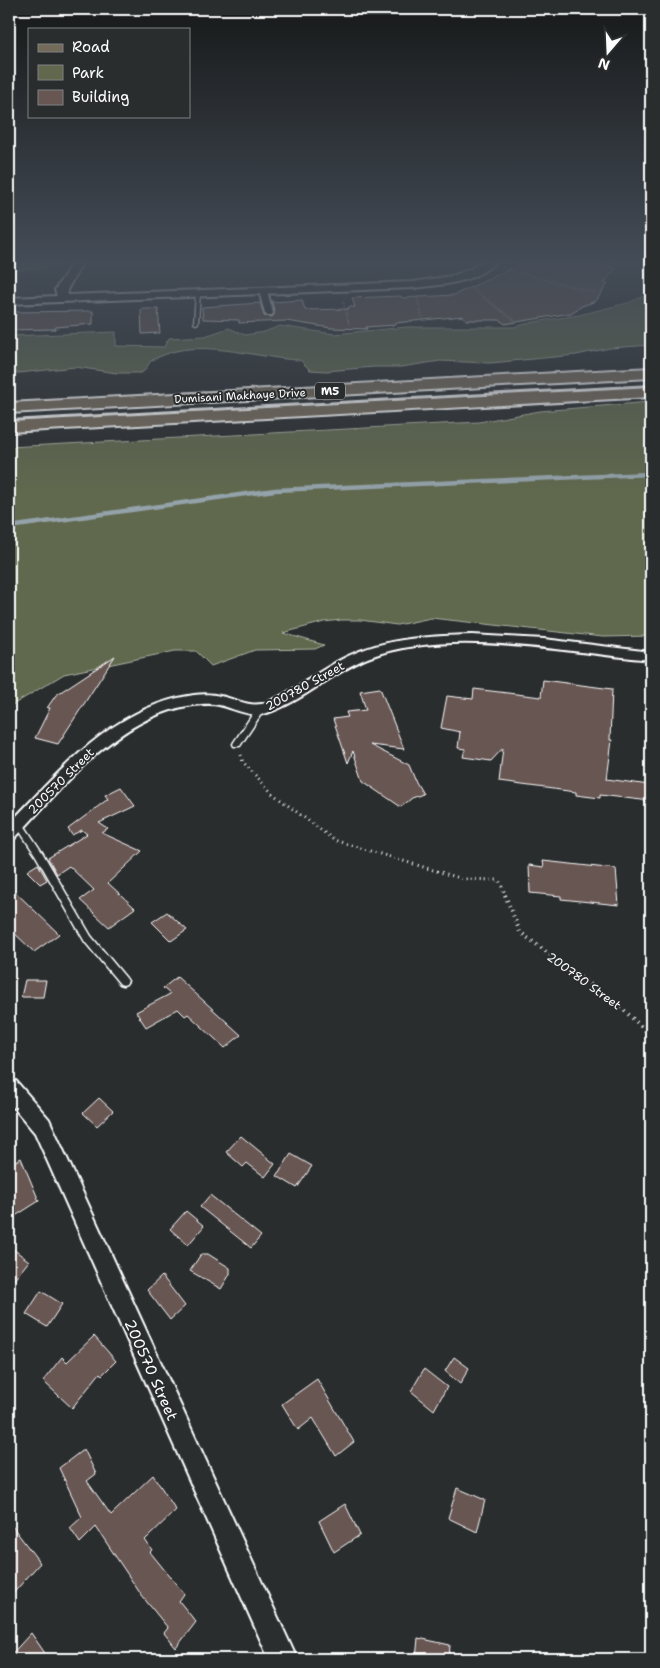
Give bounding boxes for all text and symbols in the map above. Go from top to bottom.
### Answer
legend [28,28,190,118]
north arrow [582,28,632,78]
text: Road [72,37,110,57]
text: N [596,54,612,75]
text: Park [72,63,104,83]
text: Building [72,87,129,107]
road number: M5 [315,382,345,400]
street label: Dumisani Makhaye Drive [174,385,306,407]
street label: 200780 Street [263,658,347,714]
street label: 200570 Street [25,745,97,817]
street label: 200780 Street [544,949,624,1013]
street label: 200570 Street [120,1316,182,1424]

